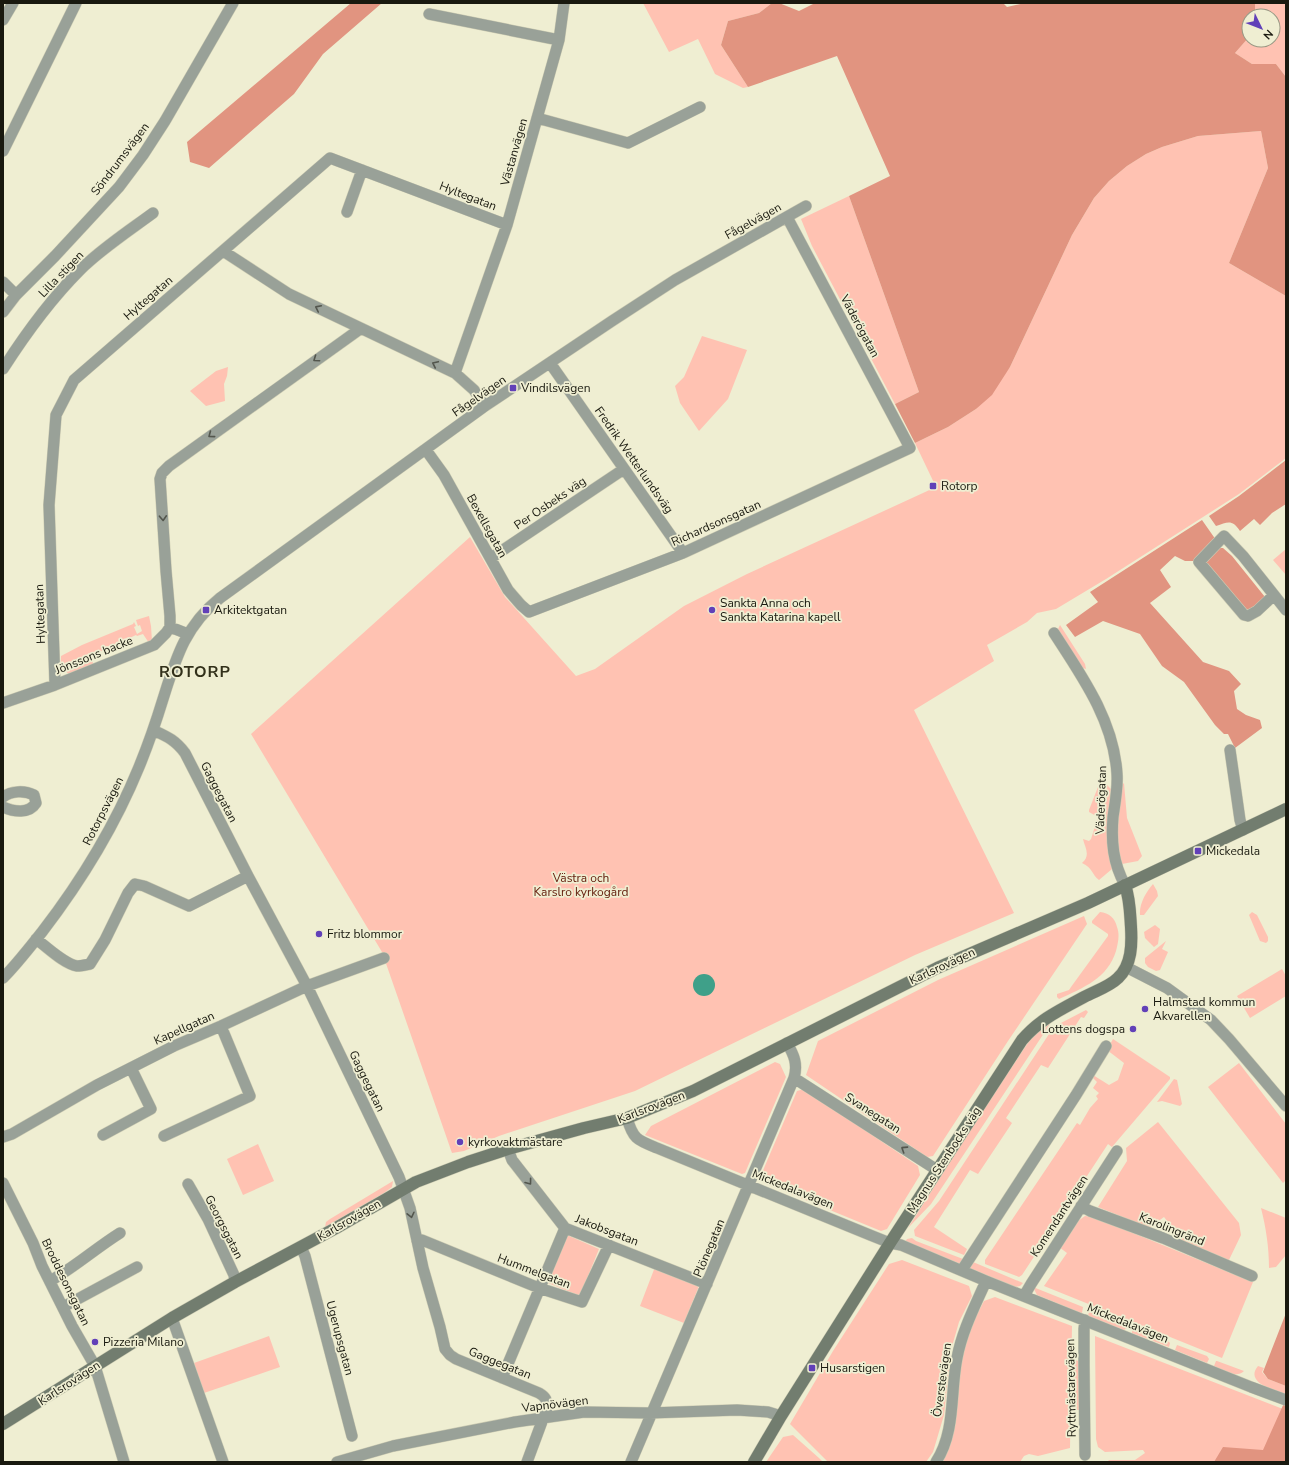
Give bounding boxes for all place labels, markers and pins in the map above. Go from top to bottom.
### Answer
place label: Vindilsvägen [520,380,590,396]
marker: Vindilsvägen [508,383,518,393]
place label: Rotorp [941,478,978,494]
marker: Rotorp [928,481,938,491]
place label: Sankta Anna och Sankta Katarina kapell [720,595,841,625]
place label: Arkitektgatan [214,602,287,618]
marker: Arkitektgatan [201,605,211,615]
marker: Sankta Anna och Sankta Katarina kapell [707,605,717,615]
place label: Mickedala [1206,843,1260,859]
marker: Mickedala [1193,846,1203,856]
place label: Fritz blommor [327,926,403,942]
marker: Fritz blommor [314,929,324,939]
place label: Halmstad kommun Akvarellen [1153,994,1255,1024]
marker: Halmstad kommun Akvarellen [1140,1004,1150,1014]
place label: Lottens dogspa [1042,1021,1125,1037]
marker: Lottens dogspa [1128,1024,1138,1034]
place label: kyrkovaktmästare [468,1134,563,1150]
marker: kyrkovaktmästare [455,1137,465,1147]
place label: Pizzeria Milano [103,1334,184,1350]
marker: Pizzeria Milano [90,1337,100,1347]
place label: Husarstigen [820,1360,885,1376]
marker: Husarstigen [807,1363,817,1373]

